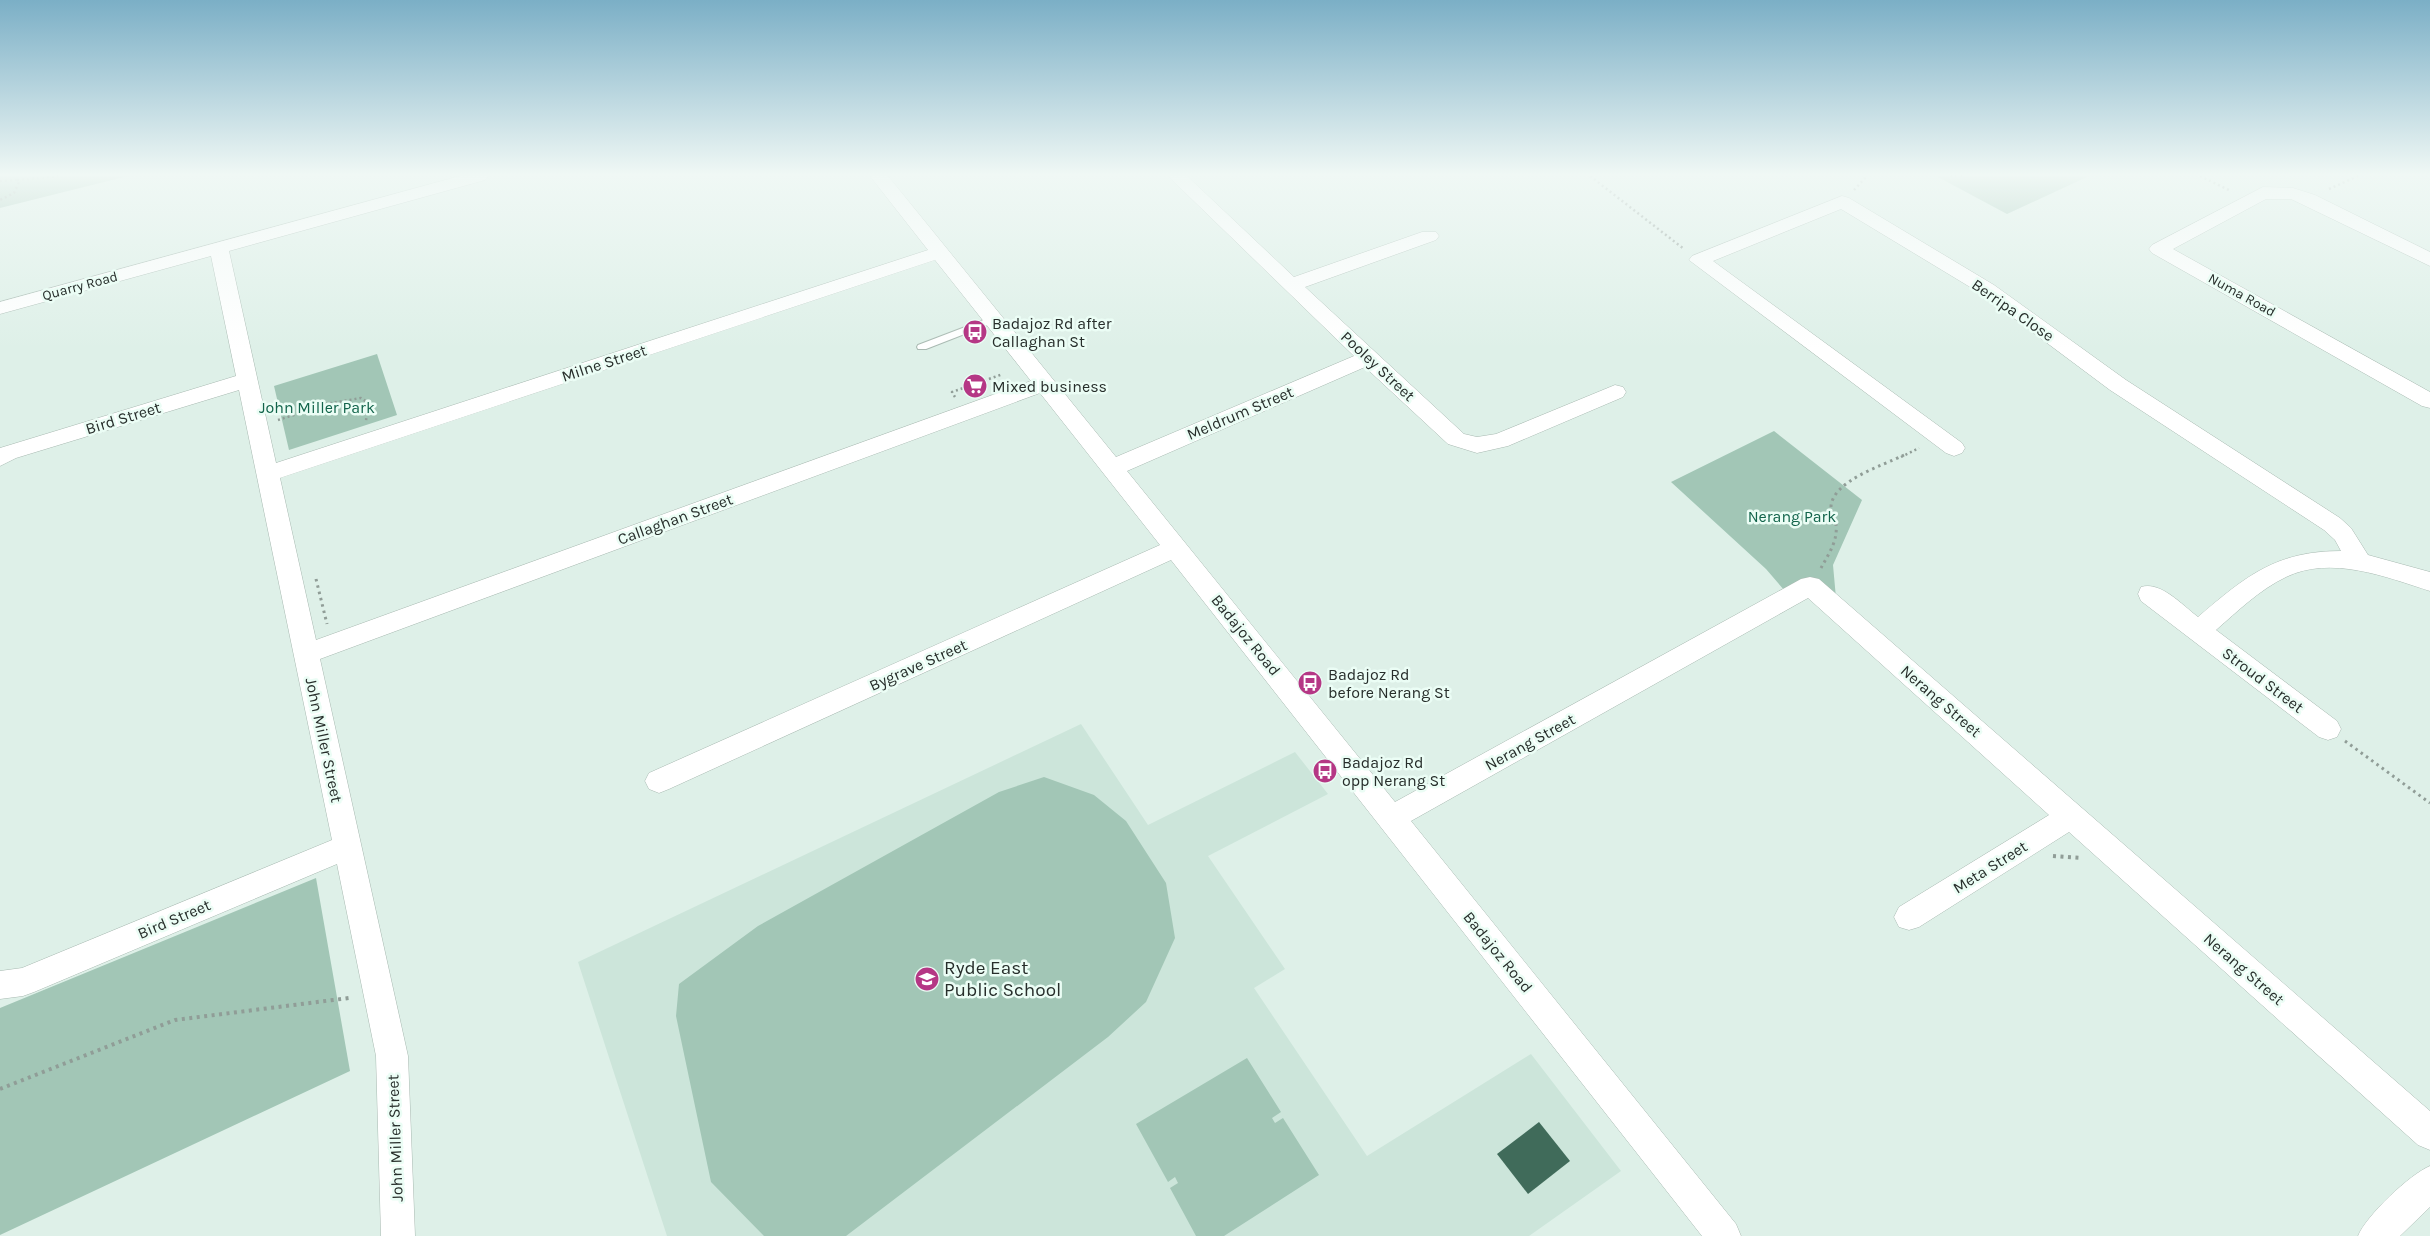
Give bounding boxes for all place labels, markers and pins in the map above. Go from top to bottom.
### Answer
place label: Badajoz Rd after Callaghan St [992,314,1112,351]
bus stop icon: Badajoz Rd after Callaghan St [962,319,988,345]
supermarket icon: Mixed business [962,373,988,399]
place label: Mixed business [992,377,1107,396]
place label: Badajoz Rd before Nerang St [1328,665,1450,702]
bus stop icon: Badajoz Rd before Nerang St [1297,670,1323,696]
place label: Badajoz Rd opp Nerang St [1342,753,1445,790]
bus stop icon: Badajoz Rd opp Nerang St [1312,758,1338,784]
place label: Ryde East Public School [944,957,1061,1001]
school or university icon: Ryde East Public School [914,966,940,992]

